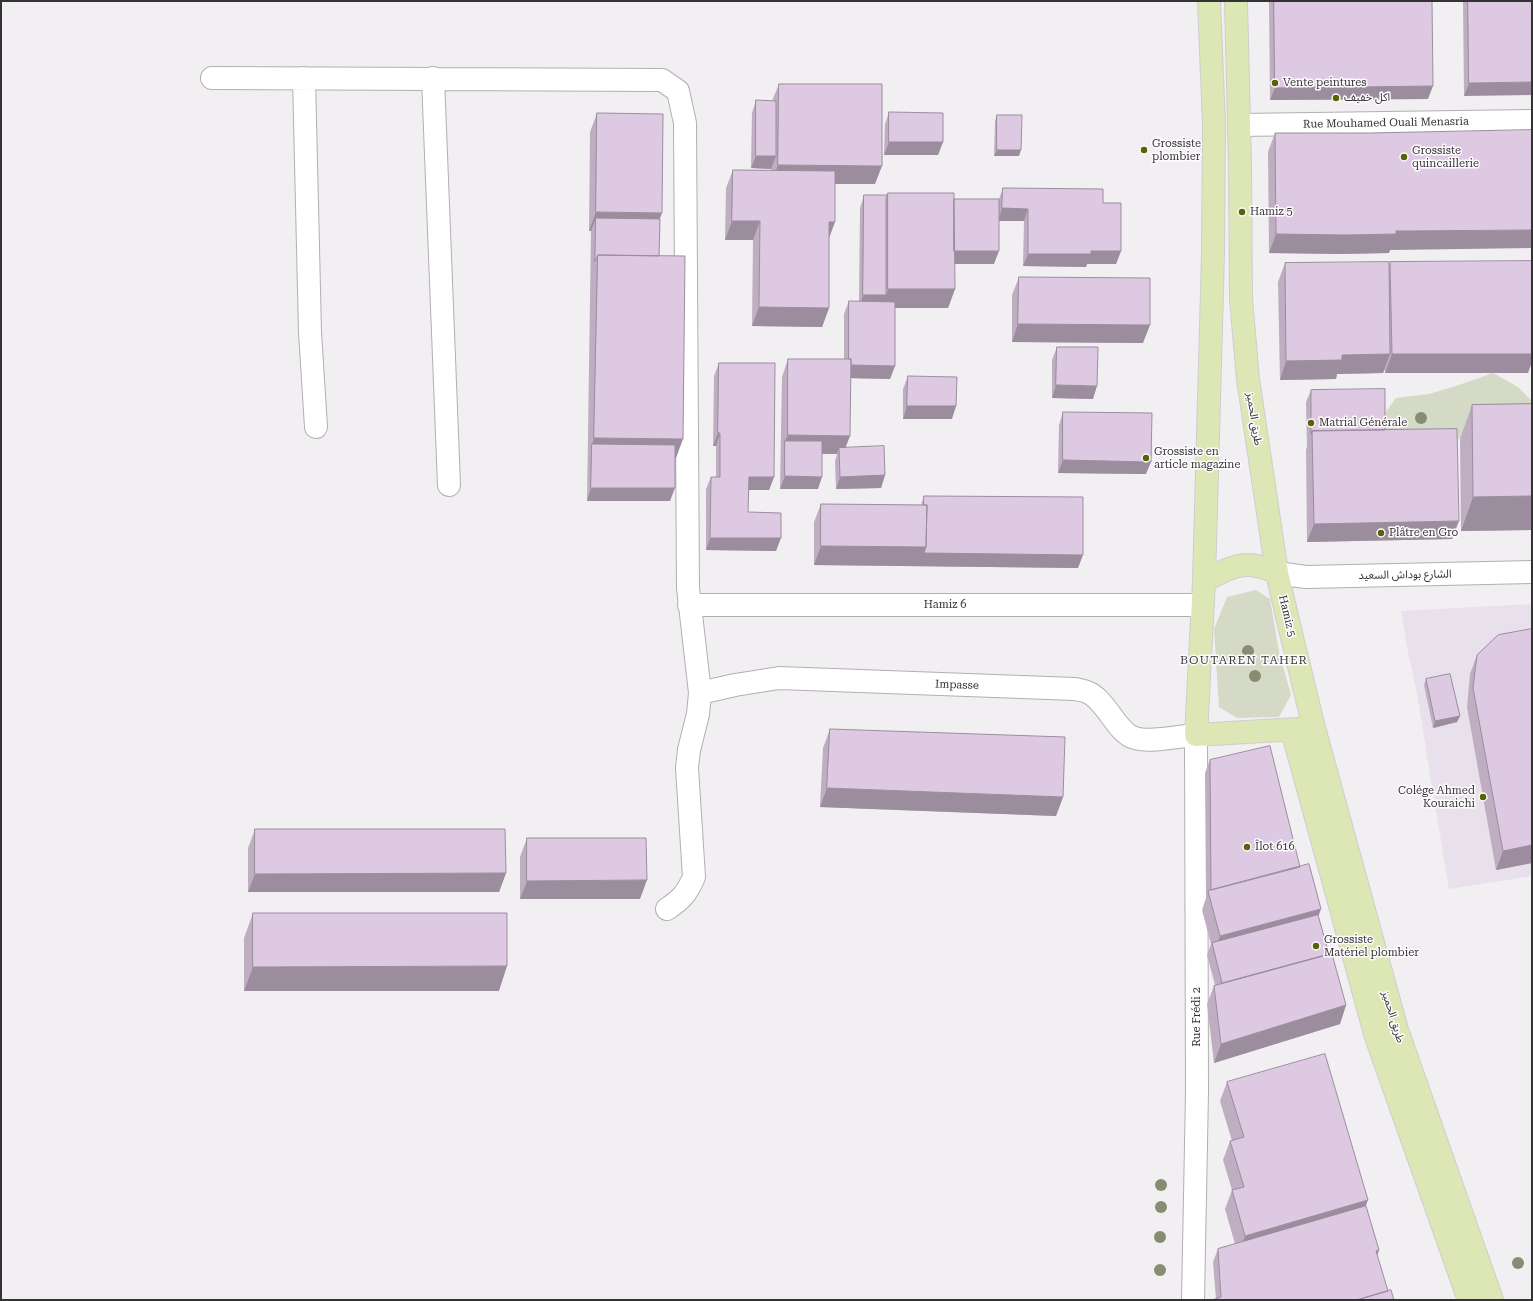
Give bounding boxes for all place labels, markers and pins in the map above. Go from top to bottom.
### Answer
place label: Vente peintures [1283,76,1367,90]
marker: Vente peintures [1270,78,1280,88]
place label: اكل خفيف [1344,91,1390,105]
marker: اكل خفيف [1331,93,1341,103]
place label: Grossiste plombier [1152,137,1201,163]
place label: Grossiste quincaillerie [1412,144,1479,170]
marker: Grossiste plombier [1139,145,1149,155]
marker: Grossiste quincaillerie [1399,152,1409,162]
place label: Hamiz 5 [1250,205,1293,219]
marker: Hamiz 5 [1237,207,1247,217]
place label: Matrial Générale [1319,416,1407,430]
marker: Matrial Générale [1306,418,1316,428]
place label: Grossiste en article magazine [1154,445,1240,471]
marker: Grossiste en article magazine [1141,453,1151,463]
place label: Plâtre en Gro [1389,526,1458,540]
marker: Plâtre en Gro [1376,528,1386,538]
place label: Colége Ahmed Kouraichi [1398,784,1475,810]
marker: Colége Ahmed Kouraichi [1478,792,1488,802]
place label: Îlot 616 [1255,840,1295,854]
marker: Îlot 616 [1242,842,1252,852]
place label: Grossiste Matériel plombier [1324,933,1419,959]
marker: Grossiste Matériel plombier [1311,941,1321,951]

